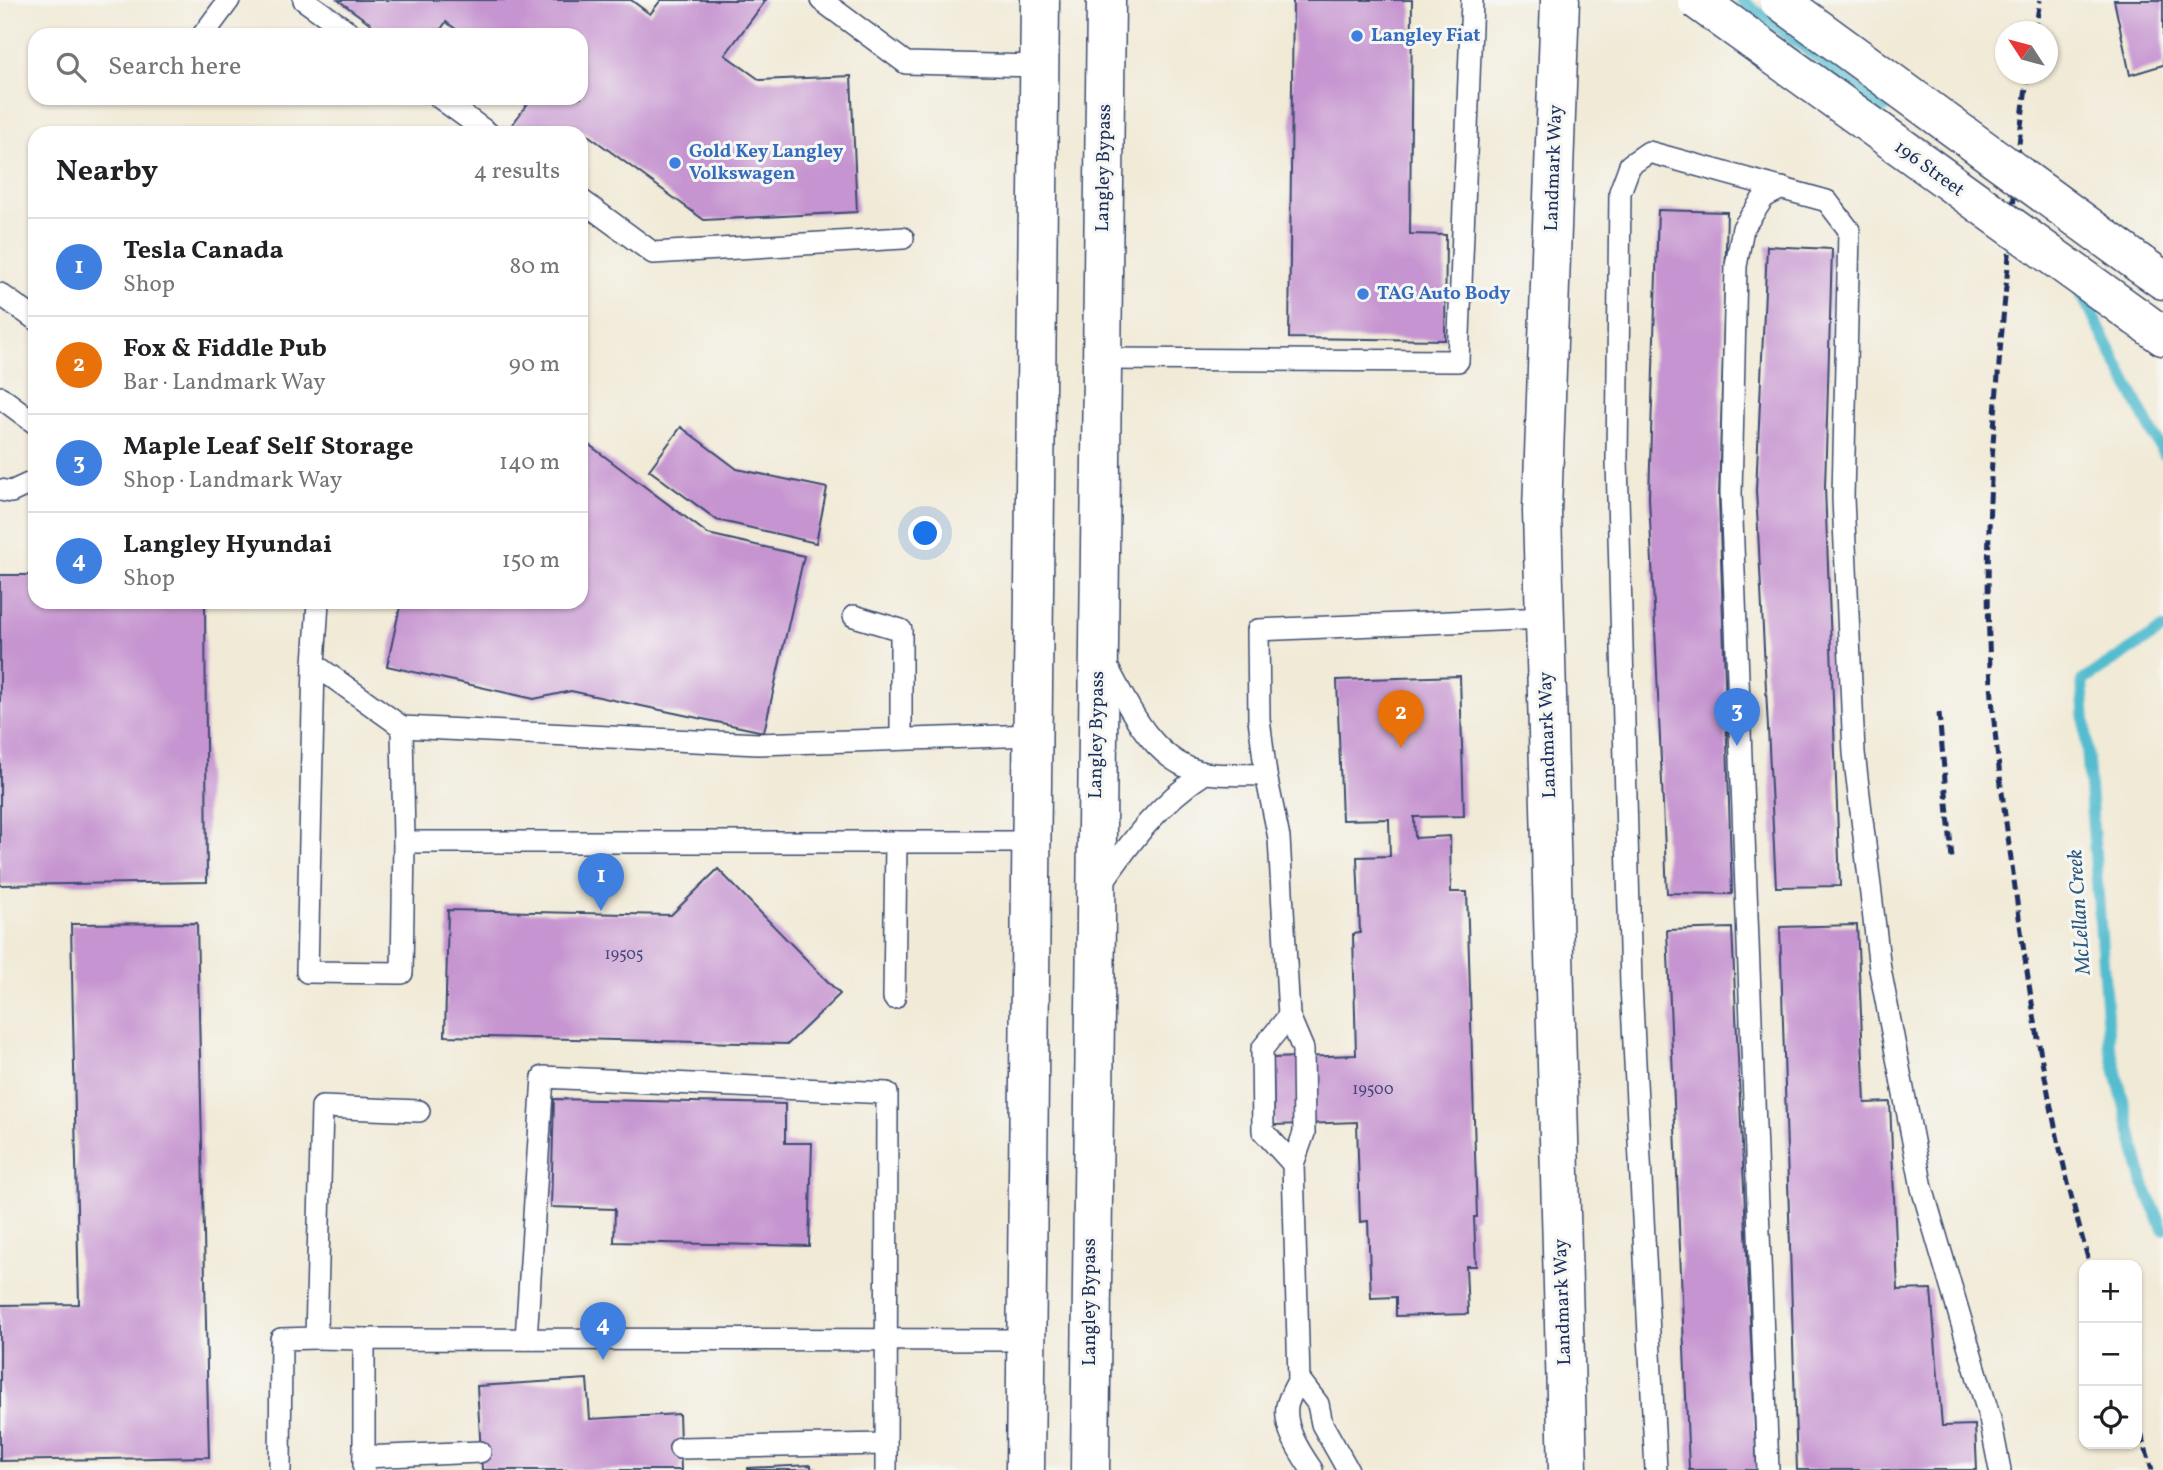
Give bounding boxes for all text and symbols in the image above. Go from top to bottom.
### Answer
north arrow [1995,21,2058,84]
place label: Langley Fiat [1371,23,1480,49]
search box [28,28,588,105]
marker: Langley Fiat [1349,28,1365,44]
icon: search [52,48,90,86]
text: Search here [108,49,241,85]
street label: Langley Bypass [1090,104,1118,232]
street label: Landmark Way [1539,104,1569,232]
street label: 196 Street [1889,135,1970,204]
place label: Gold Key Langley Volkswagen [689,139,844,187]
text: Nearby [56,151,158,193]
marker: Gold Key Langley Volkswagen [667,155,683,171]
text: 4 results [474,156,560,188]
text: Tesla Canada [123,233,284,269]
text: 1 [74,251,84,283]
text: 80 m [510,251,560,283]
text: Shop [123,269,175,301]
place label: TAG Auto Body [1377,281,1511,307]
marker: TAG Auto Body [1355,286,1371,302]
text: Fox & Fiddle Pub [123,331,327,367]
text: 2 [73,349,85,381]
text: 90 m [509,349,560,381]
text: Bar · Landmark Way [123,367,326,399]
text: Maple Leaf Self Storage [123,429,414,465]
text: 3 [73,447,85,479]
text: 140 m [499,447,560,479]
text: Shop · Landmark Way [123,465,342,497]
your location [908,516,942,550]
text: Langley Hyundai [123,527,332,563]
text: 4 [72,545,86,577]
text: 150 m [502,545,560,577]
text: Shop [123,563,175,595]
street label: Langley Bypass [1083,671,1111,799]
street label: Landmark Way [1533,671,1563,799]
pin: 3 [1714,688,1760,746]
pin: 2 [1378,690,1424,748]
water label: McLellan Creek [2061,848,2099,977]
pin: 1 [578,853,624,911]
house number: 19505 [605,944,643,966]
house number: 19500 [1352,1079,1394,1101]
street label: Langley Bypass [1077,1238,1103,1366]
street label: Landmark Way [1548,1238,1578,1366]
map controls [2079,1260,2142,1449]
button: + [2079,1260,2142,1323]
pin: 4 [580,1302,626,1360]
button: − [2079,1323,2142,1386]
button: locate [2079,1386,2142,1449]

